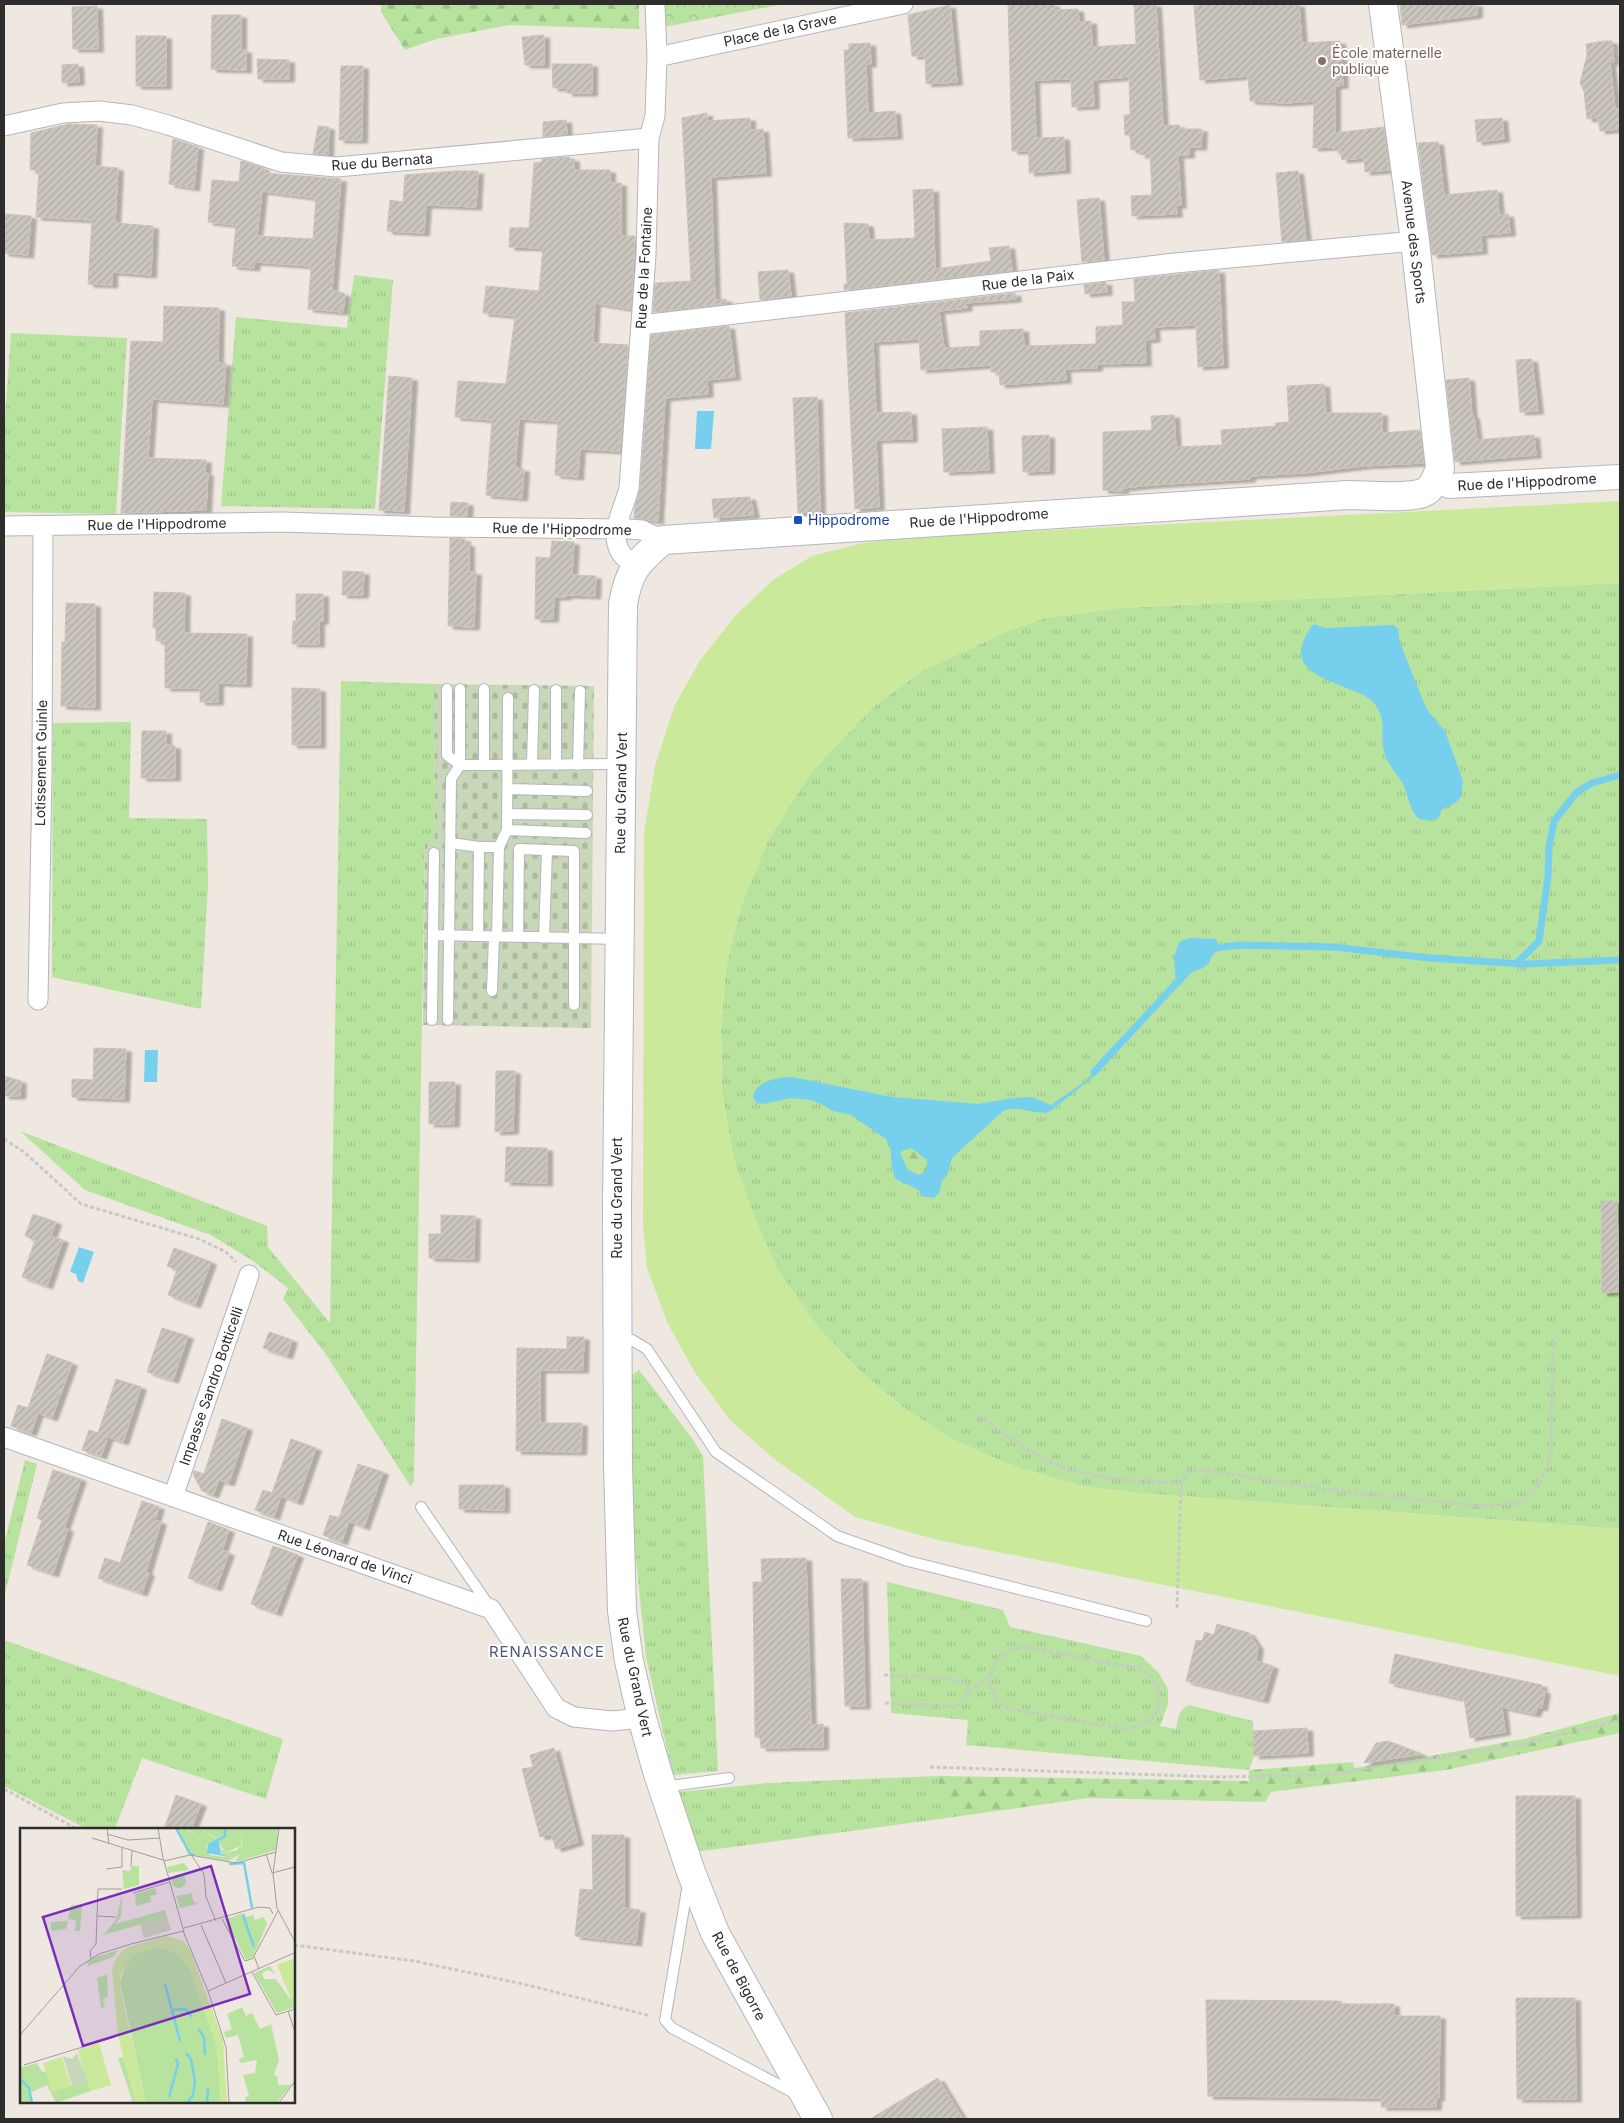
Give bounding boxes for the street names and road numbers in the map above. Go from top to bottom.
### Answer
street label: Place de la Grave [722,9,838,50]
street label: Rue du Bernata [331,149,433,174]
street label: Avenue des Sports [1398,179,1431,305]
street label: Rue de la Fontaine [632,207,655,329]
street label: Rue de la Paix [981,265,1076,294]
street label: Rue de l'Hippodrome [1457,469,1597,494]
street label: Rue de l'Hippodrome [909,504,1049,531]
street label: Rue de l'Hippodrome [87,514,227,533]
street label: Rue de l'Hippodrome [492,519,632,538]
street label: Lotissement Guinle [31,700,50,826]
street label: Rue du Grand Vert [611,732,630,854]
street label: Rue du Grand Vert [608,1137,625,1259]
street label: Impasse Sandro Botticelli [175,1304,246,1467]
street label: Rue Léonard de Vinci [276,1526,415,1588]
street label: Rue du Grand Vert [615,1616,657,1739]
street label: Rue de Bigorre [709,1928,770,2023]

